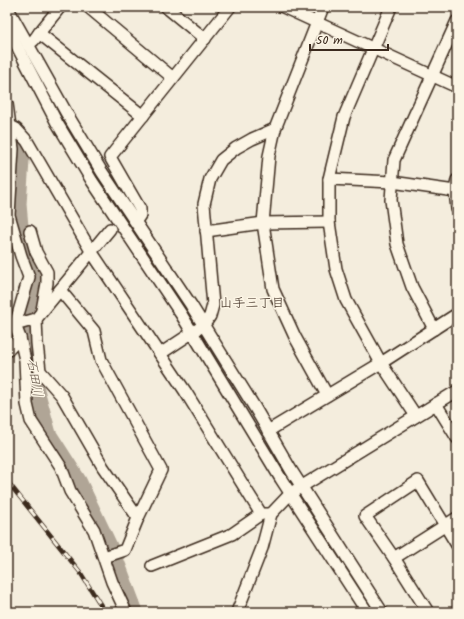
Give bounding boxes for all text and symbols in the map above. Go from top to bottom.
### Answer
scale bar [310,26,388,52]
text: 50 m [316,31,343,50]
district label: 山手三丁目 [219,293,285,314]
water label: 石田川 [20,357,48,399]

